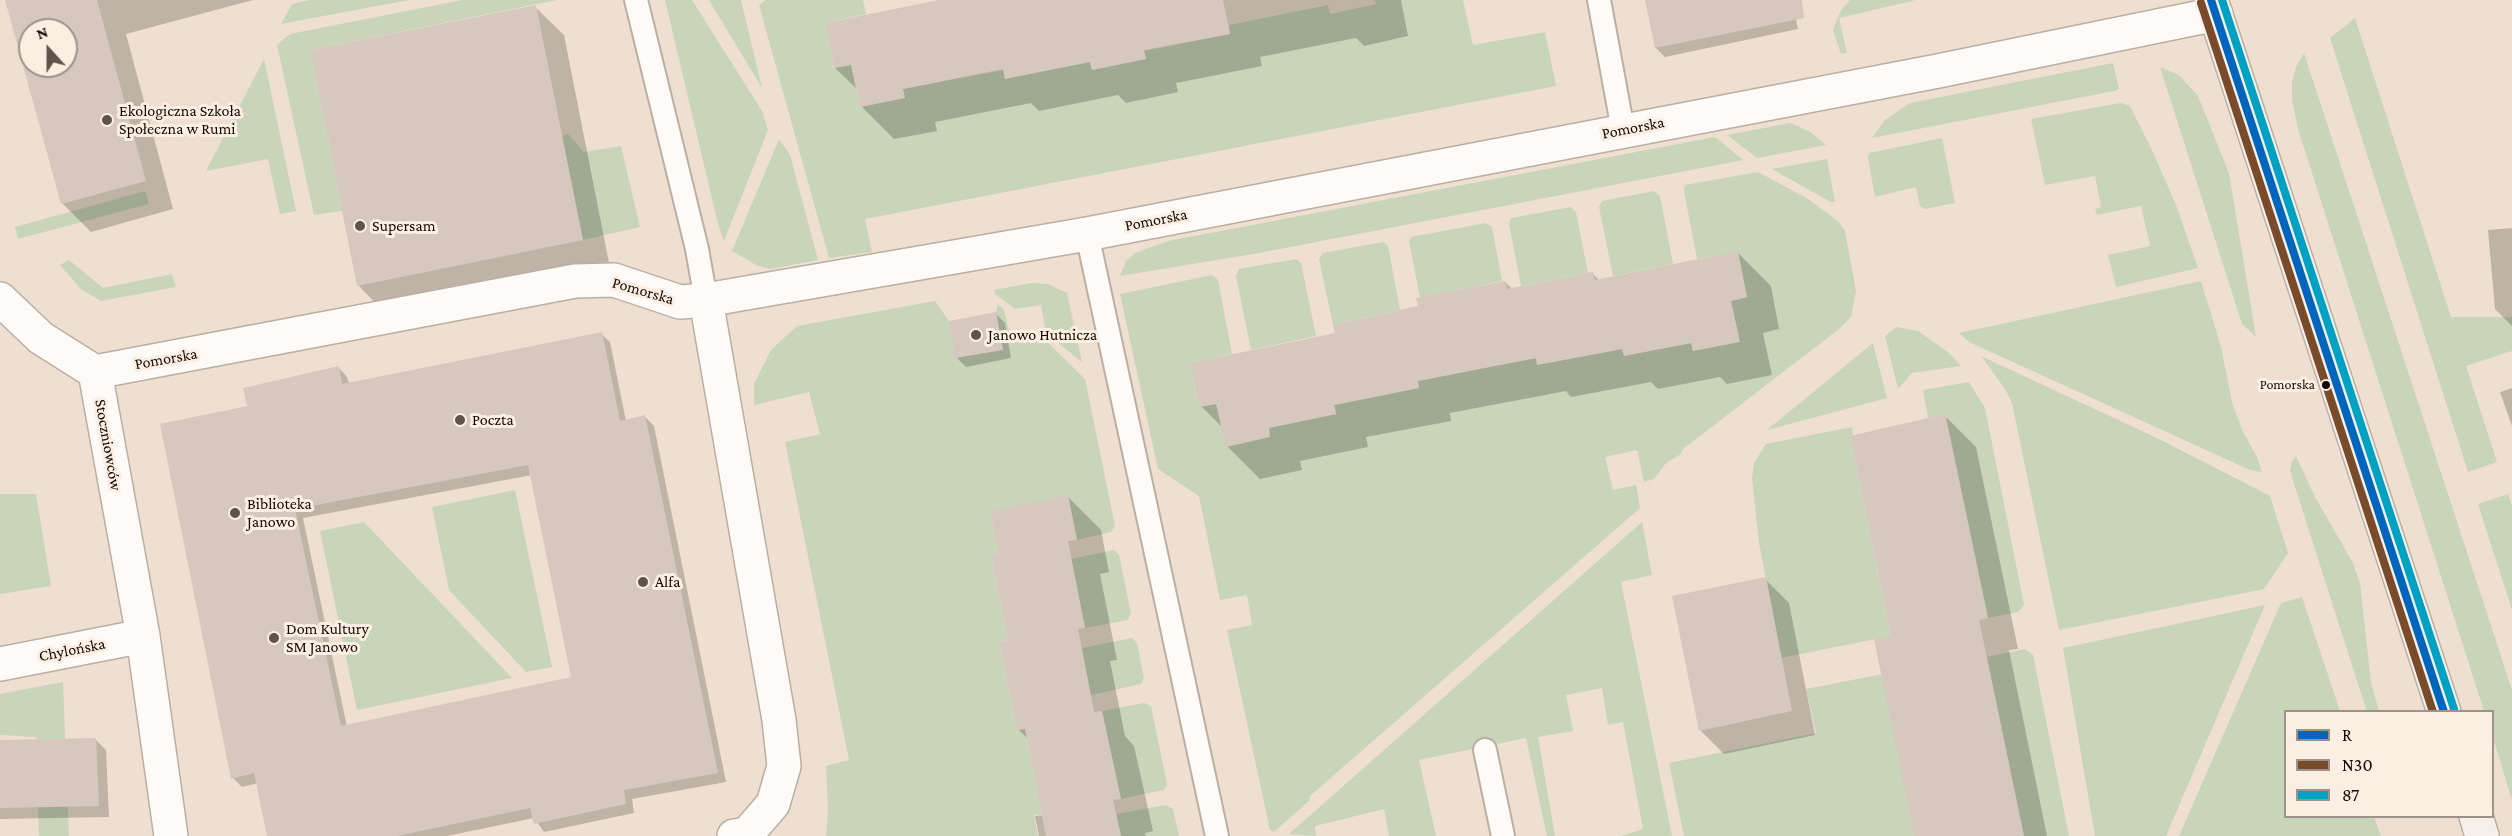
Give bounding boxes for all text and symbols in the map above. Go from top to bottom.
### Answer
north arrow [18,18,78,78]
text: N [34,23,50,42]
place label: Ekologiczna Szkoła Społeczna w Rumi [119,101,241,139]
marker: Ekologiczna Szkoła Społeczna w Rumi [100,113,114,127]
street label: Pomorska [1600,113,1666,143]
street label: Pomorska [1123,205,1189,235]
place label: Supersam [372,216,436,236]
marker: Supersam [353,219,367,233]
street label: Pomorska [610,273,676,309]
place label: Janowo Hutnicza [988,325,1097,345]
marker: Janowo Hutnicza [969,328,983,342]
street label: Pomorska [133,344,199,374]
place label: Pomorska [2260,377,2315,393]
marker: Pomorska [2320,379,2332,391]
street label: Stoczniowców [91,398,125,492]
place label: Poczta [472,410,514,430]
marker: Poczta [453,413,467,427]
place label: Biblioteka Janowo [247,494,312,532]
marker: Biblioteka Janowo [228,506,242,520]
place label: Alfa [655,572,680,592]
marker: Alfa [636,575,650,589]
place label: Dom Kultury SM Janowo [286,619,369,657]
marker: Dom Kultury SM Janowo [267,631,281,645]
street label: Chylońska [37,634,107,666]
legend [2284,710,2494,818]
text: R [2342,725,2352,745]
text: N30 [2342,755,2373,775]
text: 87 [2342,785,2359,805]

